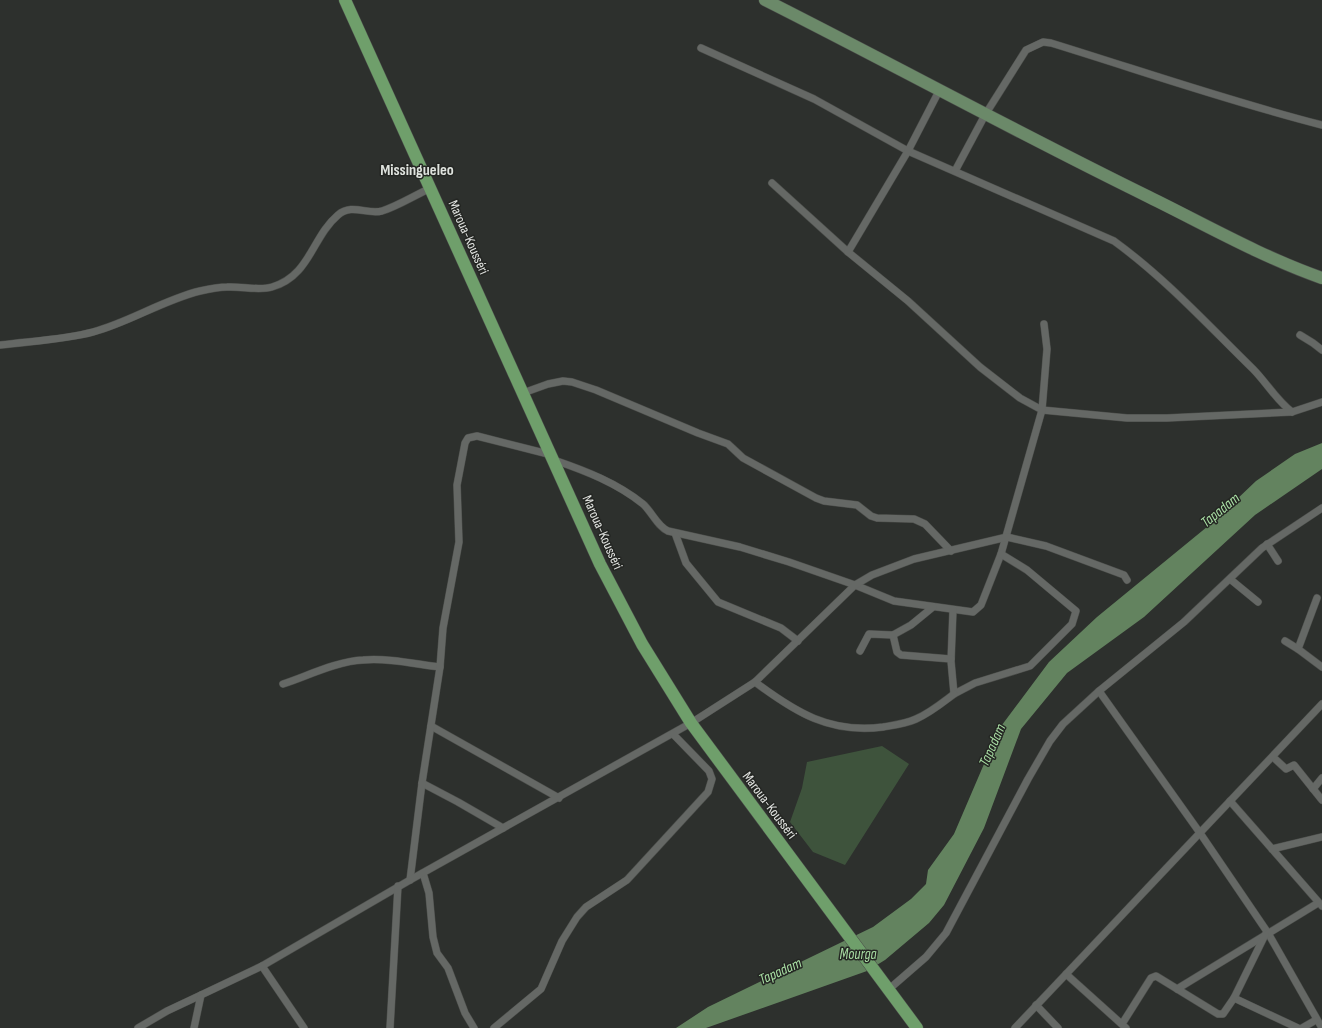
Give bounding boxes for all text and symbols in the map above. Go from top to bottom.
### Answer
district label: Missingueleo [380,161,454,180]
street label: Maroua-Kousséri [445,197,492,277]
water label: Tapadam [1197,489,1244,532]
street label: Maroua-Kousséri [579,492,626,572]
water label: Tapadam [975,720,1010,770]
street label: Maroua-Kousséri [739,768,800,842]
water label: Mourga [839,945,877,964]
water label: Tapadam [756,953,805,989]

